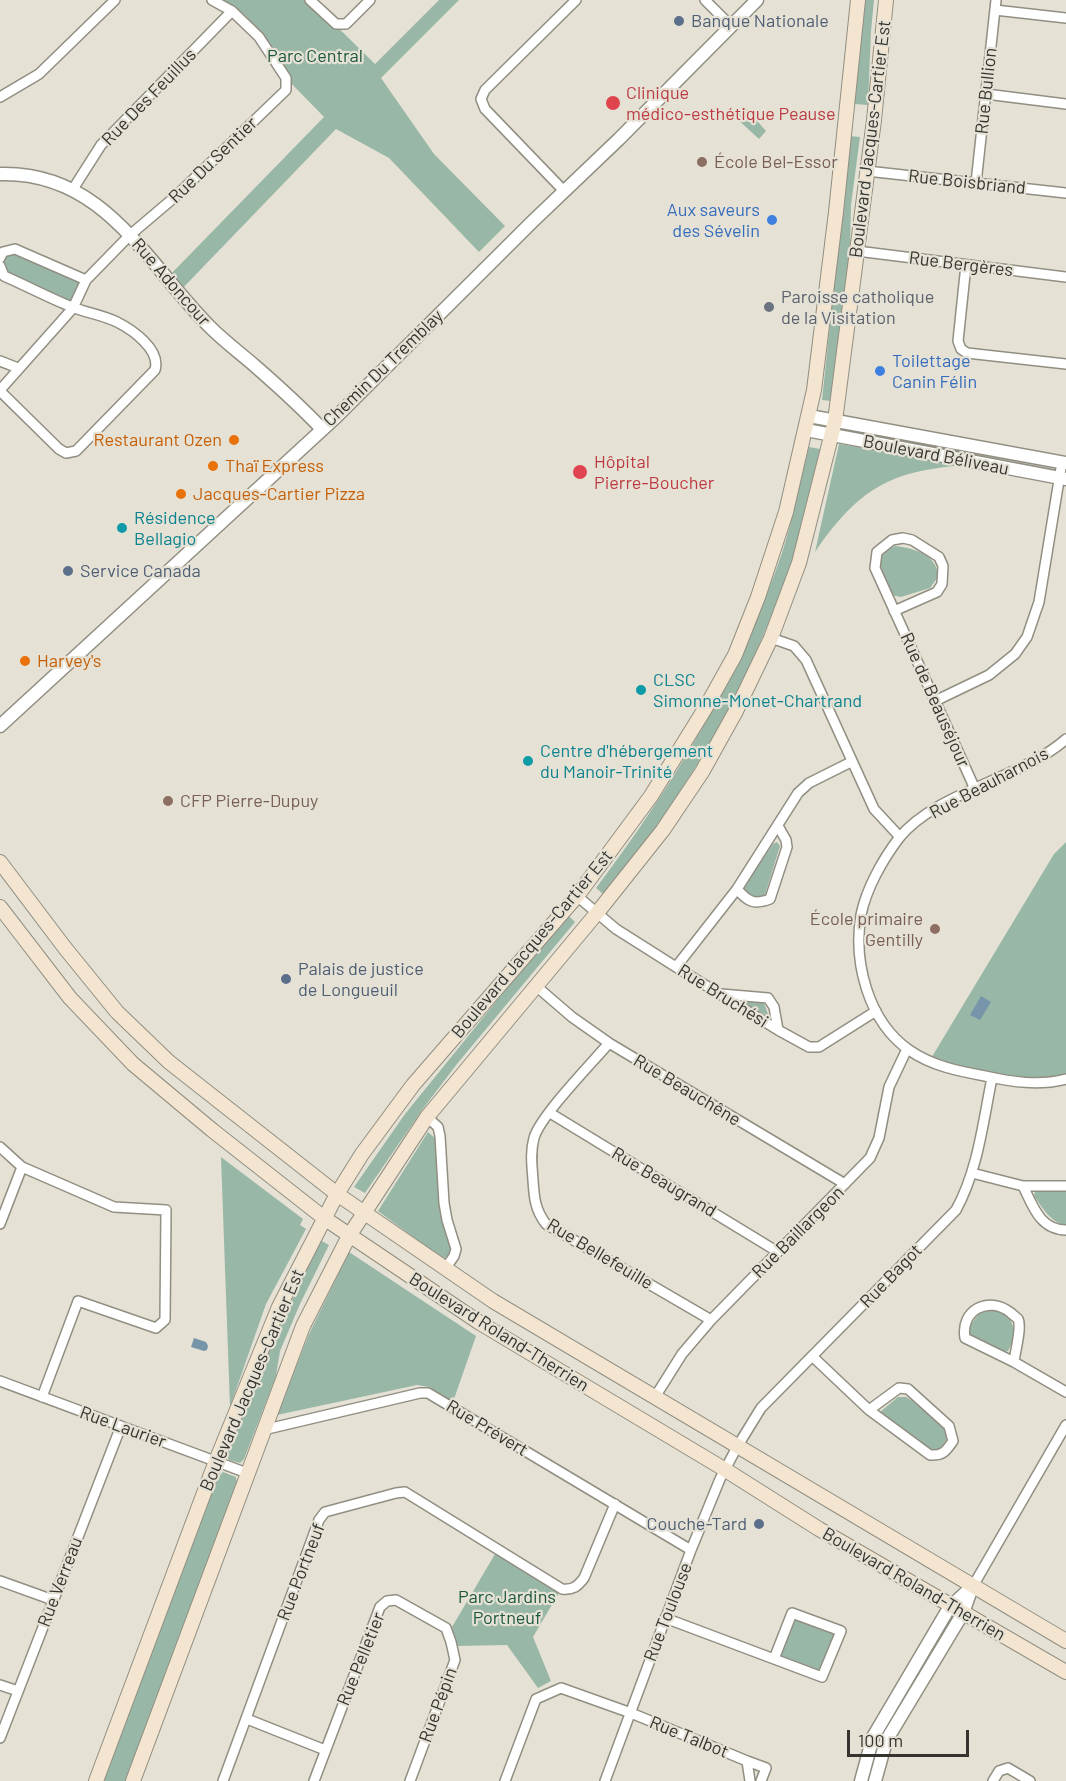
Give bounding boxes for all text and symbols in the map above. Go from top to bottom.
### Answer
place label: Banque Nationale [691,10,829,32]
marker: Banque Nationale [672,14,686,28]
street label: Boulevard Jacques-Cartier Est [845,19,895,259]
street label: Rue Des Feuillus [97,44,201,150]
park label: Parc Central [267,45,363,67]
street label: Rue Bullion [971,47,1001,135]
place label: Clinique médico-esthétique Peause [626,82,836,124]
marker: Clinique médico-esthétique Peause [604,94,622,112]
street label: Rue Du Sentier [164,112,262,208]
place label: École Bel-Essor [714,151,838,173]
marker: École Bel-Essor [695,155,709,169]
street label: Rue Boisbriand [907,165,1027,199]
place label: Aux saveurs des Sévelin [667,199,760,242]
marker: Aux saveurs des Sévelin [765,213,779,227]
street label: Rue Adoncour [127,234,215,330]
street label: Rue Bergères [908,247,1014,281]
place label: Paroisse catholique de la Visitation [781,286,934,328]
marker: Paroisse catholique de la Visitation [762,300,776,314]
street label: Chemin Du Tremblay [318,305,448,431]
place label: Toilettage Canin Félin [892,350,977,392]
marker: Toilettage Canin Félin [873,364,887,378]
place label: Restaurant Ozen [93,429,222,451]
street label: Boulevard Béliveau [861,430,1011,480]
marker: Restaurant Ozen [227,433,241,447]
place label: Hôpital Pierre-Boucher [594,451,714,494]
place label: Thaï Express [225,455,324,477]
marker: Thaï Express [206,459,220,473]
marker: Hôpital Pierre-Boucher [571,463,589,481]
place label: Jacques-Cartier Pizza [193,483,365,505]
marker: Jacques-Cartier Pizza [174,487,188,501]
place label: Résidence Bellagio [134,507,216,550]
marker: Résidence Bellagio [115,521,129,535]
place label: Service Canada [80,560,201,582]
marker: Service Canada [61,564,75,578]
street label: Rue de Beauséjour [896,629,974,771]
place label: Harvey's [37,650,101,672]
marker: Harvey's [18,654,32,668]
place label: CLSC Simonne-Monet-Chartrand [653,669,862,712]
marker: CLSC Simonne-Monet-Chartrand [634,683,648,697]
place label: Centre d'hébergement du Manoir-Trinité [540,740,713,783]
street label: Rue Beauharnois [926,743,1052,823]
marker: Centre d'hébergement du Manoir-Trinité [521,754,535,768]
place label: CFP Pierre-Dupuy [180,790,318,812]
marker: CFP Pierre-Dupuy [161,794,175,808]
street label: Boulevard Jacques-Cartier Est [447,845,617,1043]
place label: École primaire Gentilly [810,908,923,950]
marker: École primaire Gentilly [928,922,942,936]
place label: Palais de justice de Longueuil [298,958,424,1000]
street label: Rue Bruchési [674,960,772,1032]
marker: Palais de justice de Longueuil [279,972,293,986]
street label: Rue Beauchêne [629,1050,745,1130]
street label: Rue Beaugrand [608,1142,720,1222]
street label: Rue Baillargeon [747,1181,849,1283]
street label: Rue Bellefeuille [543,1214,657,1294]
street label: Rue Bagot [855,1240,927,1312]
street label: Boulevard Jacques-Cartier Est [195,1266,309,1494]
street label: Boulevard Roland-Therrien [405,1268,593,1396]
street label: Rue Prévert [442,1395,532,1461]
street label: Rue Laurier [77,1401,169,1453]
place label: Couche-Tard [647,1513,747,1535]
marker: Couche-Tard [752,1517,766,1531]
street label: Rue Portneuf [273,1520,329,1624]
street label: Boulevard Roland-Therrien [819,1523,1009,1645]
street label: Rue Verreau [33,1534,87,1630]
street label: Rue Toulouse [639,1560,697,1664]
park label: Parc Jardins Portneuf [458,1586,556,1628]
street label: Rue Pelletier [332,1609,390,1709]
street label: Rue Pépin [415,1665,461,1745]
street label: Rue Talbot [646,1711,732,1763]
scale bar [850,1718,972,1756]
text: 100 m [858,1729,903,1751]

